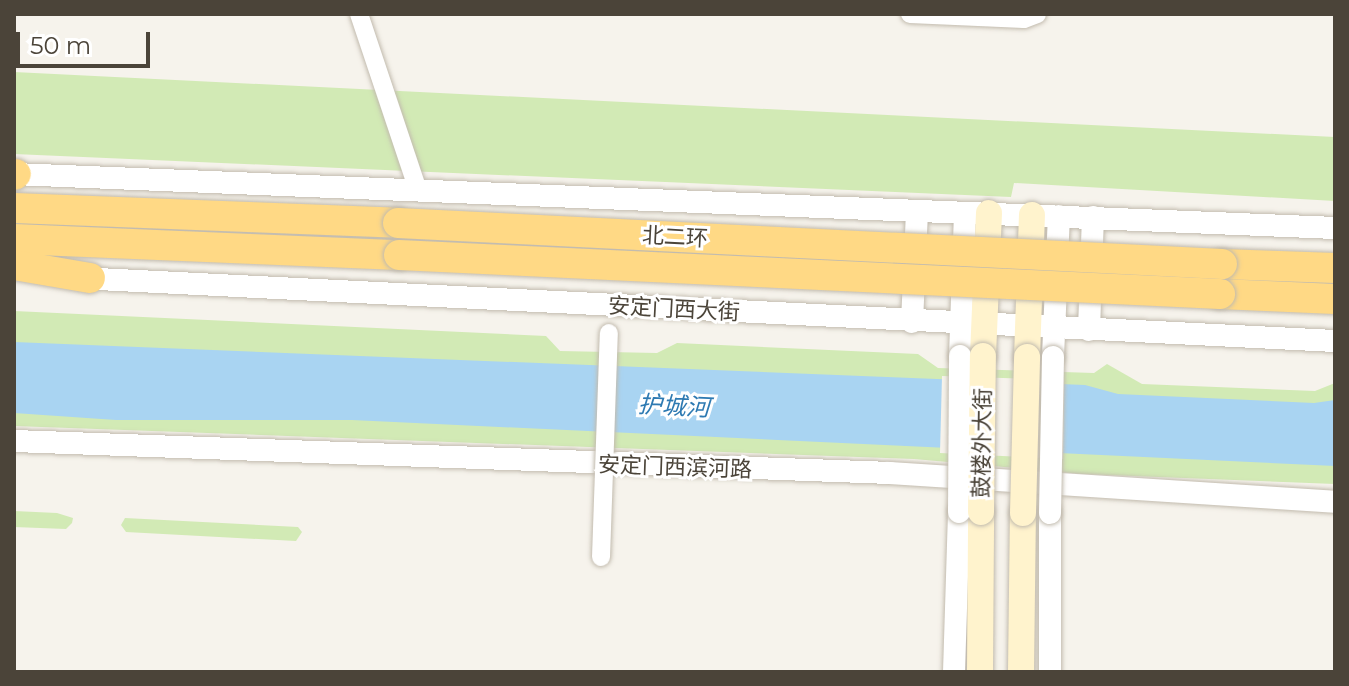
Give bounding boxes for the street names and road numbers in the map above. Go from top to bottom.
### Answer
street label: 北二环 [641,222,709,252]
street label: 安定门西大街 [607,292,741,326]
street label: 鼓楼外大街 [968,388,996,498]
street label: 安定门西滨河路 [598,451,752,483]

